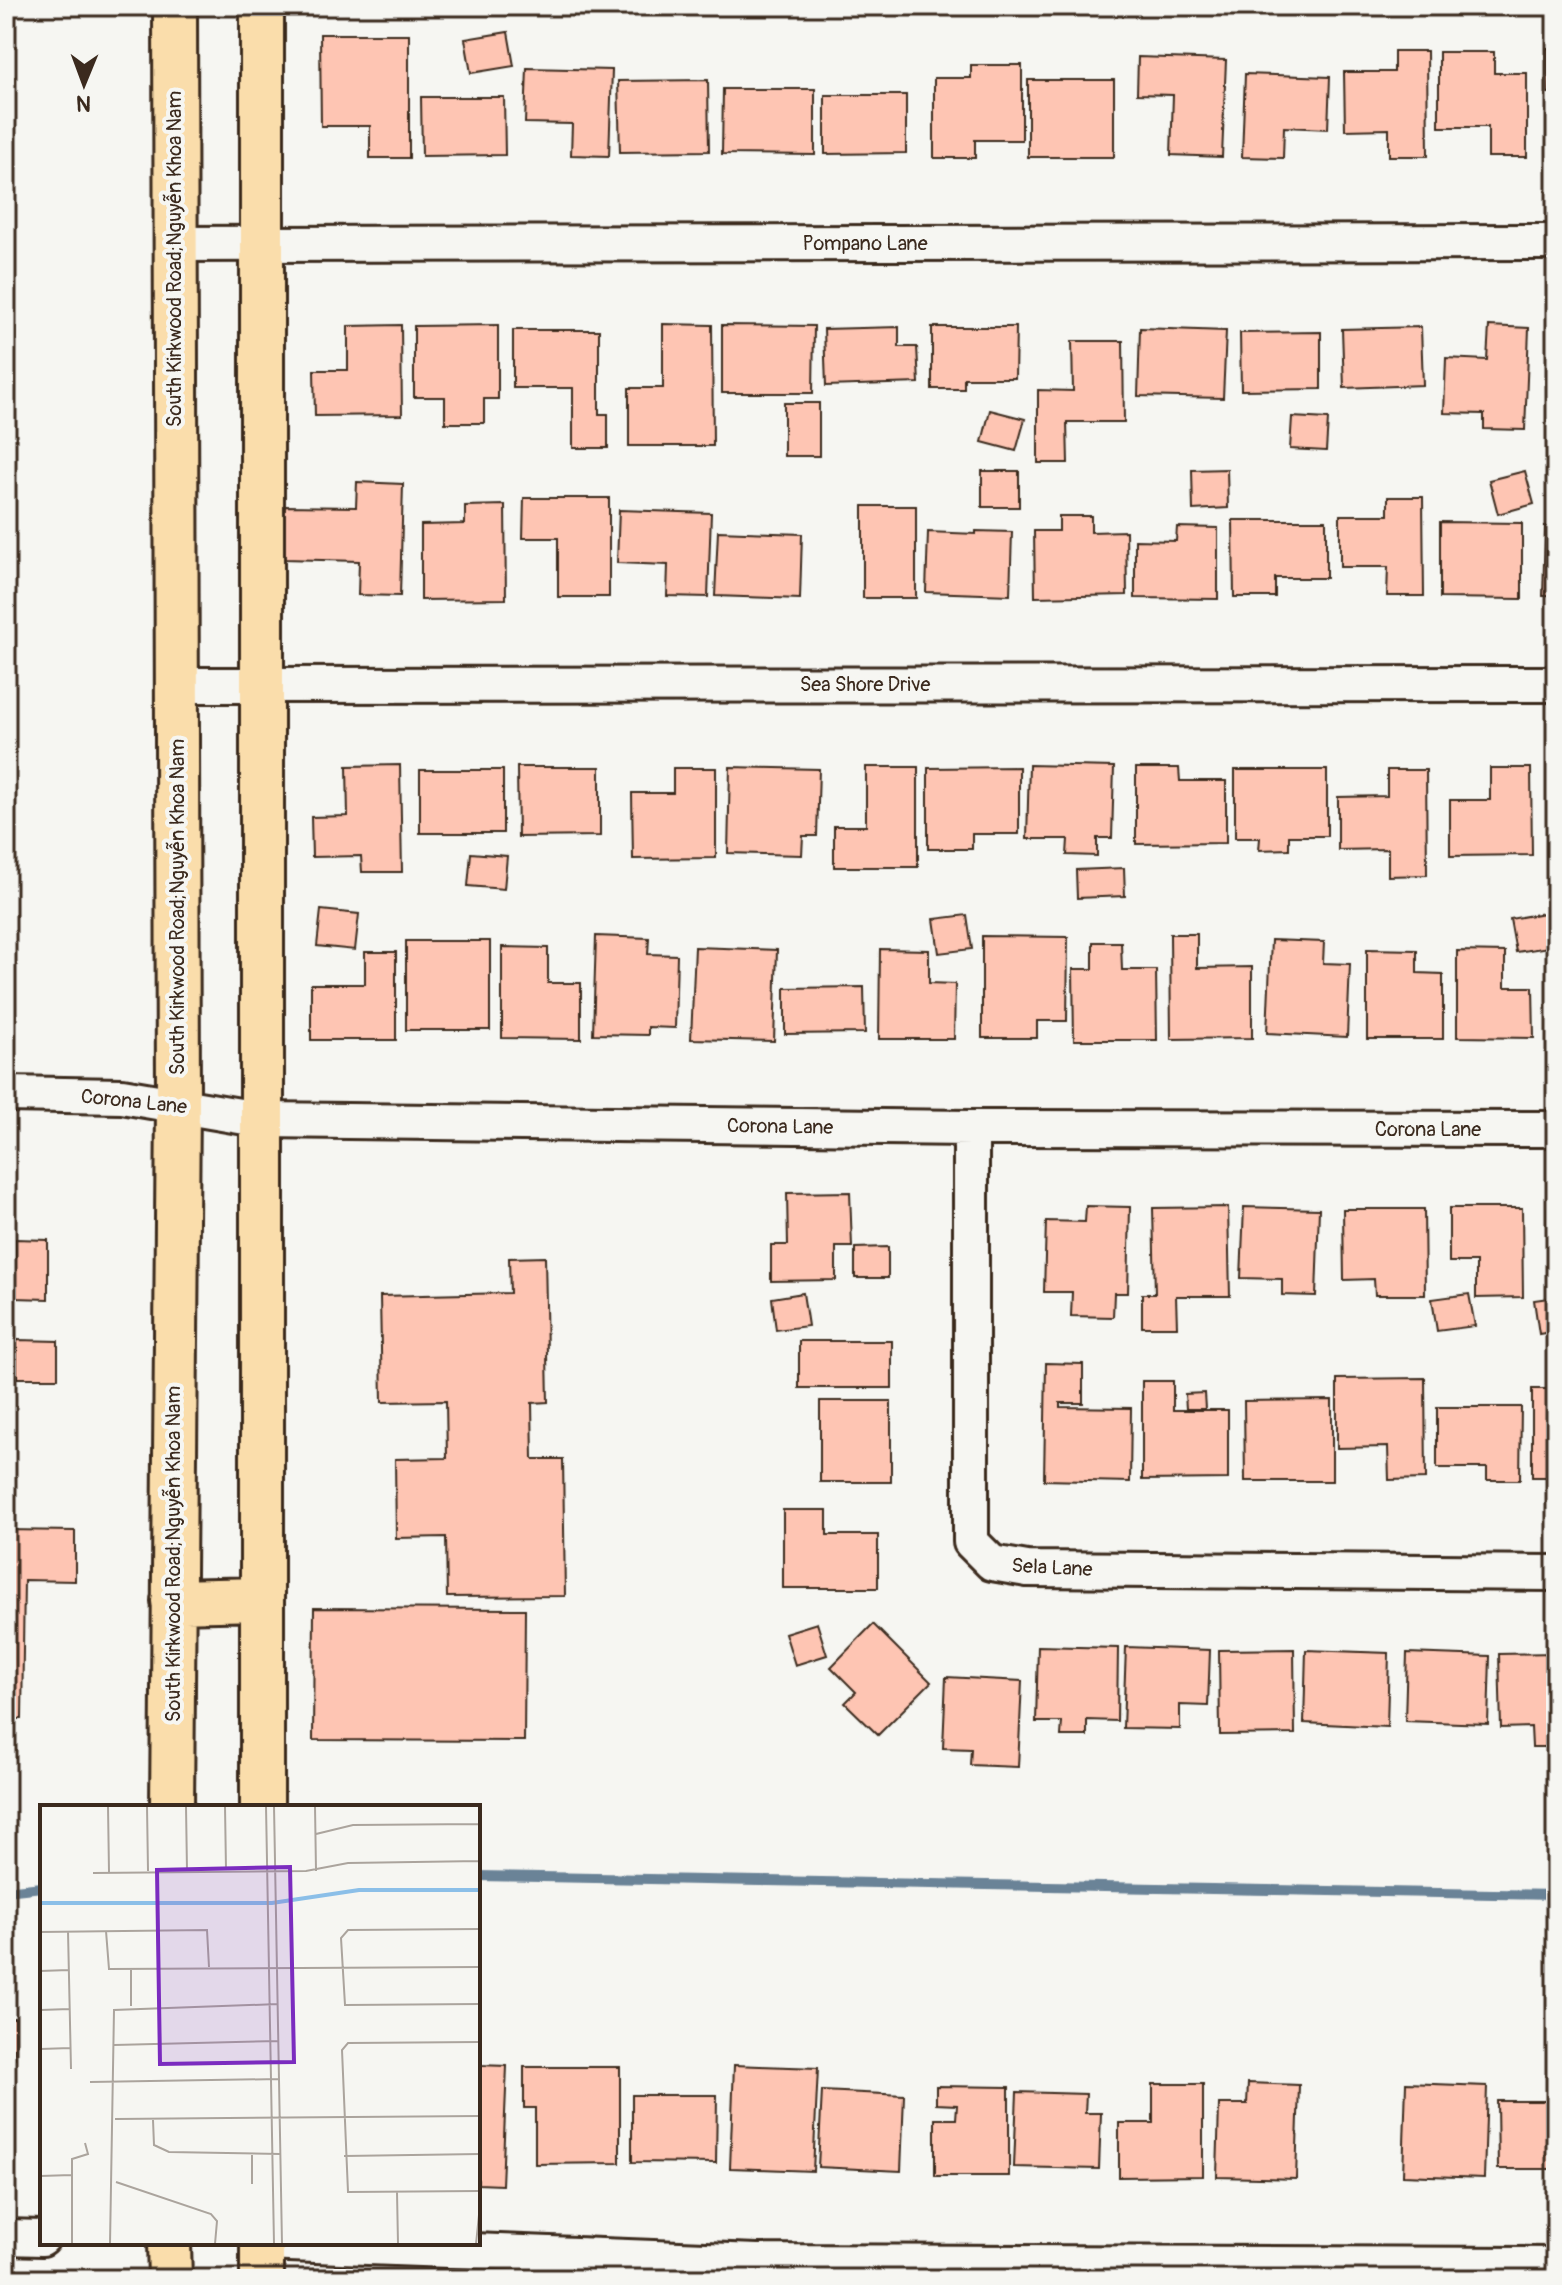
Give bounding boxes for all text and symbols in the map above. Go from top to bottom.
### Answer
north arrow [44,44,124,124]
text: N [76,89,91,117]
street label: South Kirkwood Road;Nguyễn Khoa Nam [162,91,187,427]
street label: Pompano Lane [802,231,928,256]
street label: Sea Shore Drive [800,672,930,697]
street label: South Kirkwood Road;Nguyễn Khoa Nam [165,739,190,1075]
street label: Corona Lane [80,1084,188,1120]
street label: Corona Lane [727,1113,834,1140]
street label: Corona Lane [1375,1117,1481,1142]
street label: South Kirkwood Road;Nguyễn Khoa Nam [161,1386,186,1722]
street label: Sela Lane [1011,1553,1093,1582]
inset map [40,1805,480,2245]

